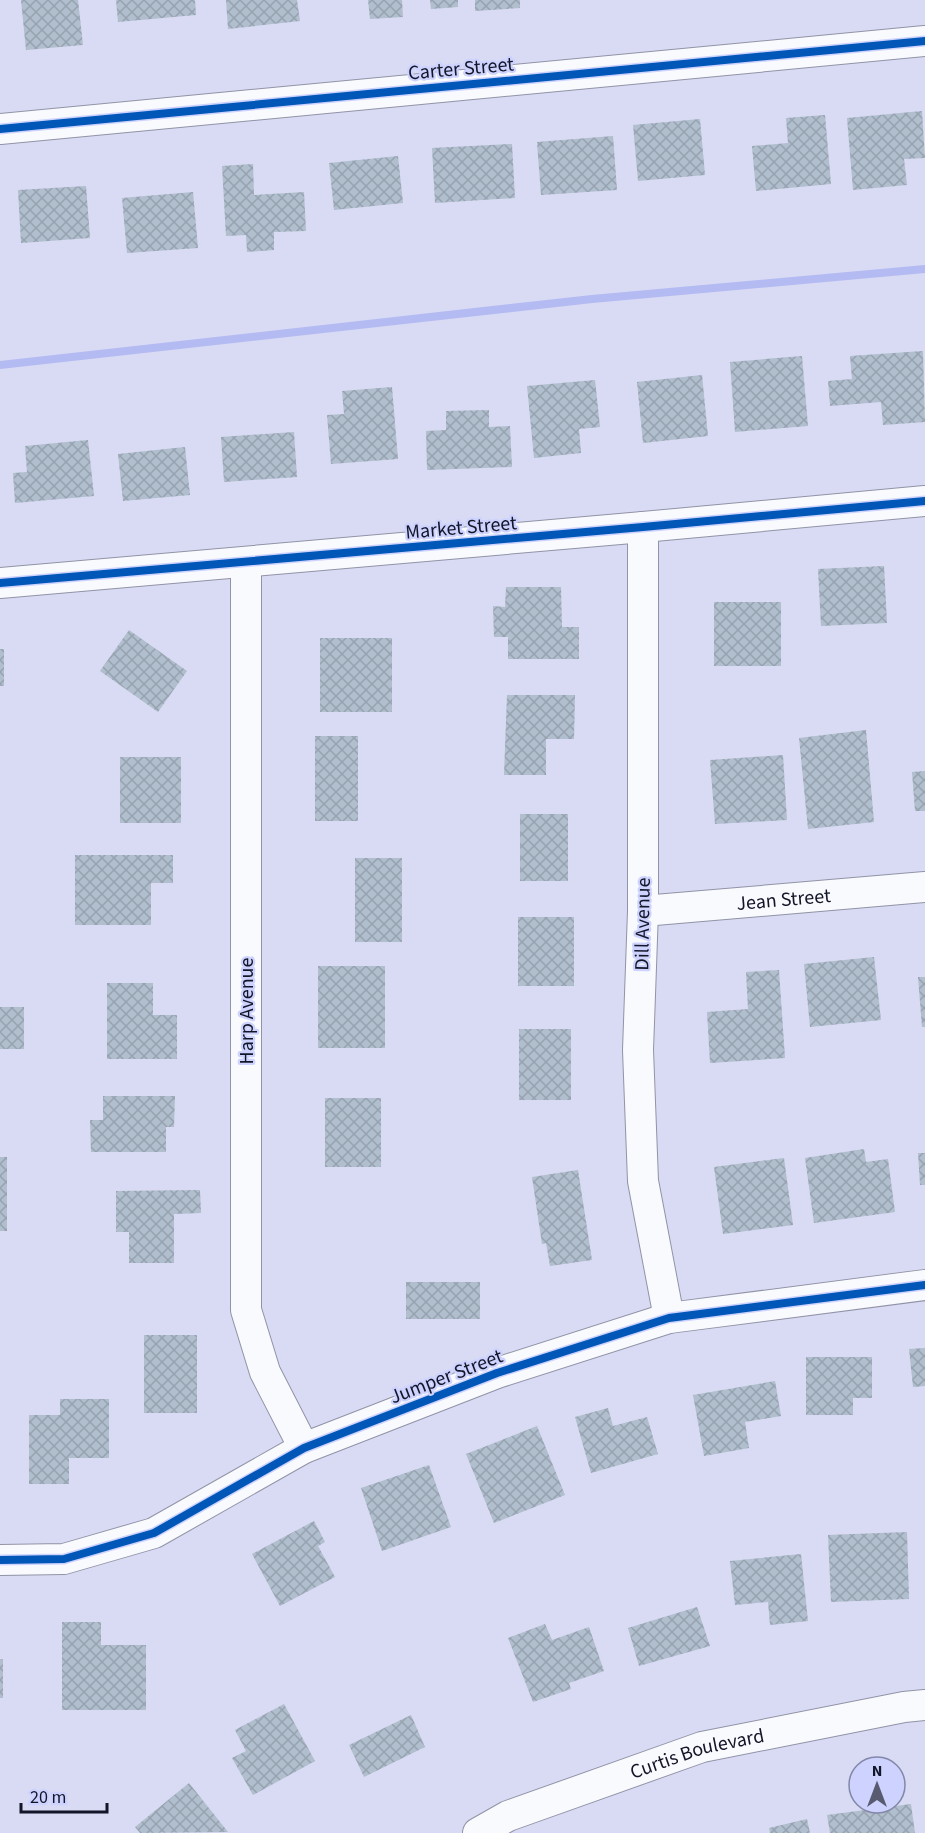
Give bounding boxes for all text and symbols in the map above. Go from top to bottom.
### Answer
street label: Carter Street [407,50,515,88]
street label: Market Street [404,509,518,547]
street label: Dill Avenue [628,877,658,971]
street label: Jean Street [735,882,832,918]
street label: Harp Avenue [233,958,261,1064]
street label: Jumper Street [386,1342,507,1411]
street label: Curtis Boulevard [626,1722,767,1787]
north arrow [847,1755,907,1815]
text: N [872,1760,882,1782]
scale bar [21,1776,106,1814]
text: 20 m [30,1785,66,1810]

